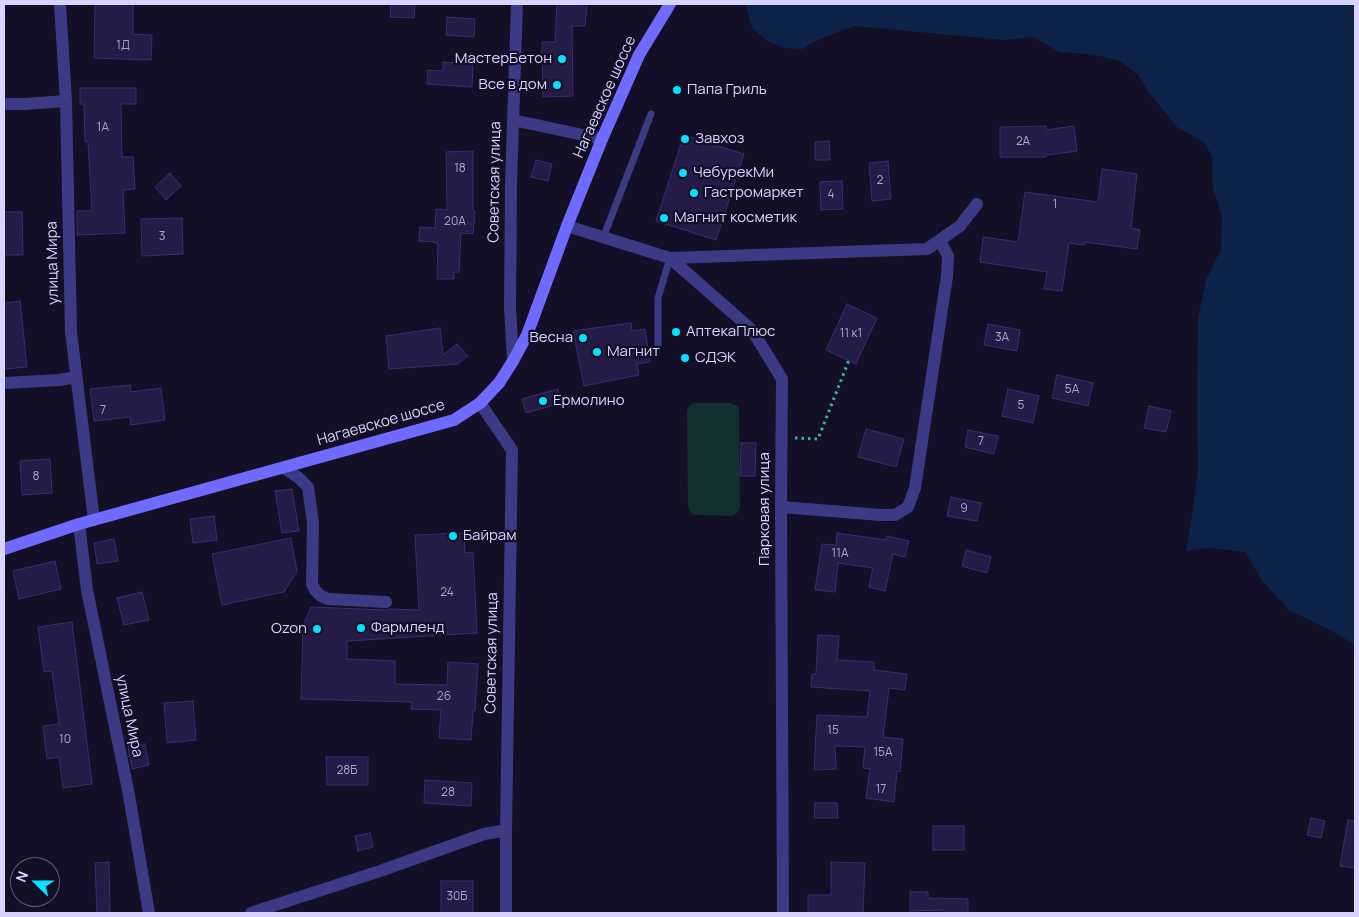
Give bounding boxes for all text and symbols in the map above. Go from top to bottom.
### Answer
street label: Нагаевское шоссе [570,33,640,161]
house number: 1Д [116,39,130,53]
place label: МастерБетон [455,50,552,68]
marker: МастерБетон [556,53,568,65]
place label: Все в дом [478,76,547,94]
marker: Все в дом [551,79,563,91]
place label: Папа Гриль [687,81,767,99]
marker: Папа Гриль [671,84,683,96]
house number: 1А [97,121,109,135]
street label: Советская улица [485,121,505,243]
place label: Завхоз [695,130,744,148]
marker: Завхоз [679,133,691,145]
house number: 2А [1016,135,1030,149]
house number: 18 [454,162,466,176]
place label: ЧебурекМи [693,164,774,182]
marker: ЧебурекМи [677,167,689,179]
house number: 2 [877,174,883,188]
place label: Гастромаркет [704,184,804,202]
marker: Гастромаркет [688,187,700,199]
house number: 4 [827,188,835,202]
house number: 1 [1053,198,1057,212]
place label: Магнит косметик [674,209,797,227]
marker: Магнит косметик [658,212,670,224]
house number: 20А [444,215,466,229]
street label: улица Мира [43,221,63,305]
house number: 3 [159,230,165,244]
place label: АптекаПлюс [686,323,775,341]
marker: АптекаПлюс [670,326,682,338]
house number: 11 к1 [840,327,862,341]
place label: Весна [530,329,573,347]
house number: 3А [995,331,1009,345]
marker: Весна [577,332,589,344]
place label: Магнит [607,343,660,361]
marker: Магнит [591,346,603,358]
place label: СДЭК [695,349,736,367]
marker: СДЭК [679,352,691,364]
house number: 5А [1065,383,1079,397]
place label: Ермолино [553,392,625,410]
marker: Ермолино [537,395,549,407]
street label: Нагаевское шоссе [315,396,447,450]
house number: 5 [1018,399,1024,413]
house number: 7 [100,404,106,418]
house number: 7 [978,435,984,449]
street label: Парковая улица [756,452,774,566]
house number: 8 [33,470,39,484]
house number: 9 [960,502,968,516]
place label: Байрам [463,527,517,545]
marker: Байрам [447,530,459,542]
house number: 11А [832,547,848,561]
house number: 24 [440,586,454,600]
street label: Советская улица [482,592,502,714]
place label: Фармленд [371,619,444,637]
place label: Ozon [271,620,307,638]
marker: Фармленд [355,622,367,634]
marker: Ozon [311,623,323,635]
street label: улица Мира [111,673,147,759]
house number: 26 [437,690,451,704]
house number: 15 [827,724,839,738]
house number: 10 [59,733,71,747]
house number: 15А [873,746,893,760]
house number: 28Б [336,764,358,778]
house number: 17 [876,783,886,797]
house number: 28 [441,786,455,800]
north arrow [10,857,60,907]
text: N [11,868,32,885]
house number: 30Б [446,890,468,904]

